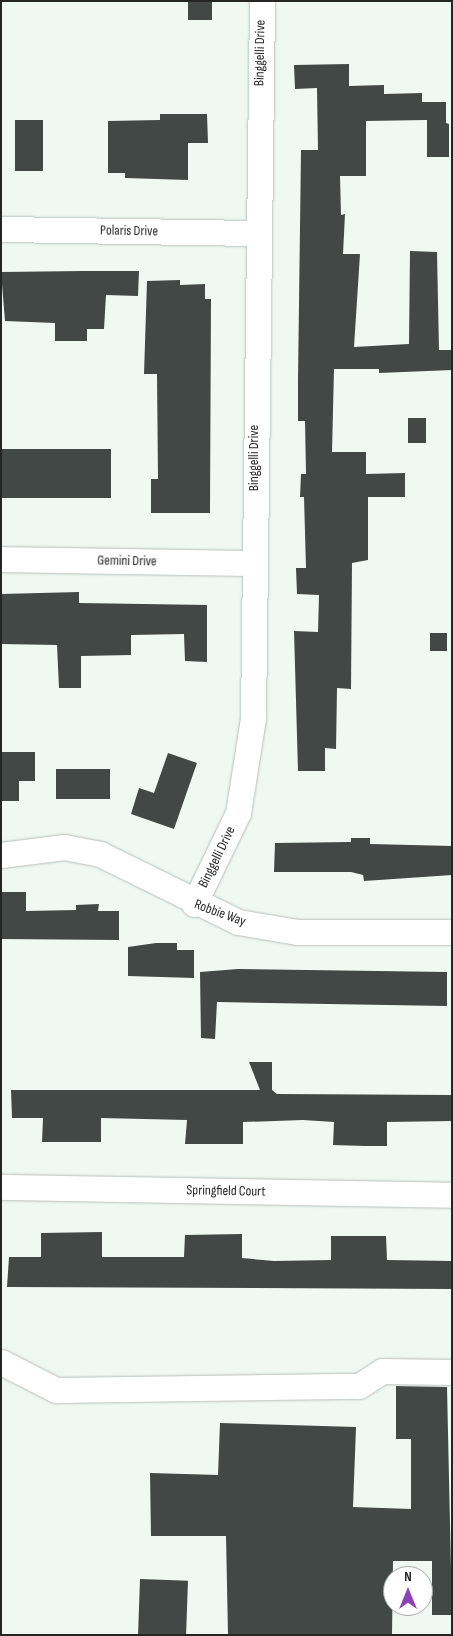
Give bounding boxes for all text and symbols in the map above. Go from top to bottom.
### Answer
street label: Binggelli Drive [251,20,269,86]
street label: Polaris Drive [100,222,158,240]
street label: Binggelli Drive [246,425,262,491]
street label: Gemini Drive [97,552,157,570]
street label: Binggelli Drive [195,824,239,890]
street label: Robbie Way [192,896,248,930]
street label: Springfield Court [186,1182,266,1200]
north arrow [383,1566,433,1616]
text: N [404,1568,412,1585]

